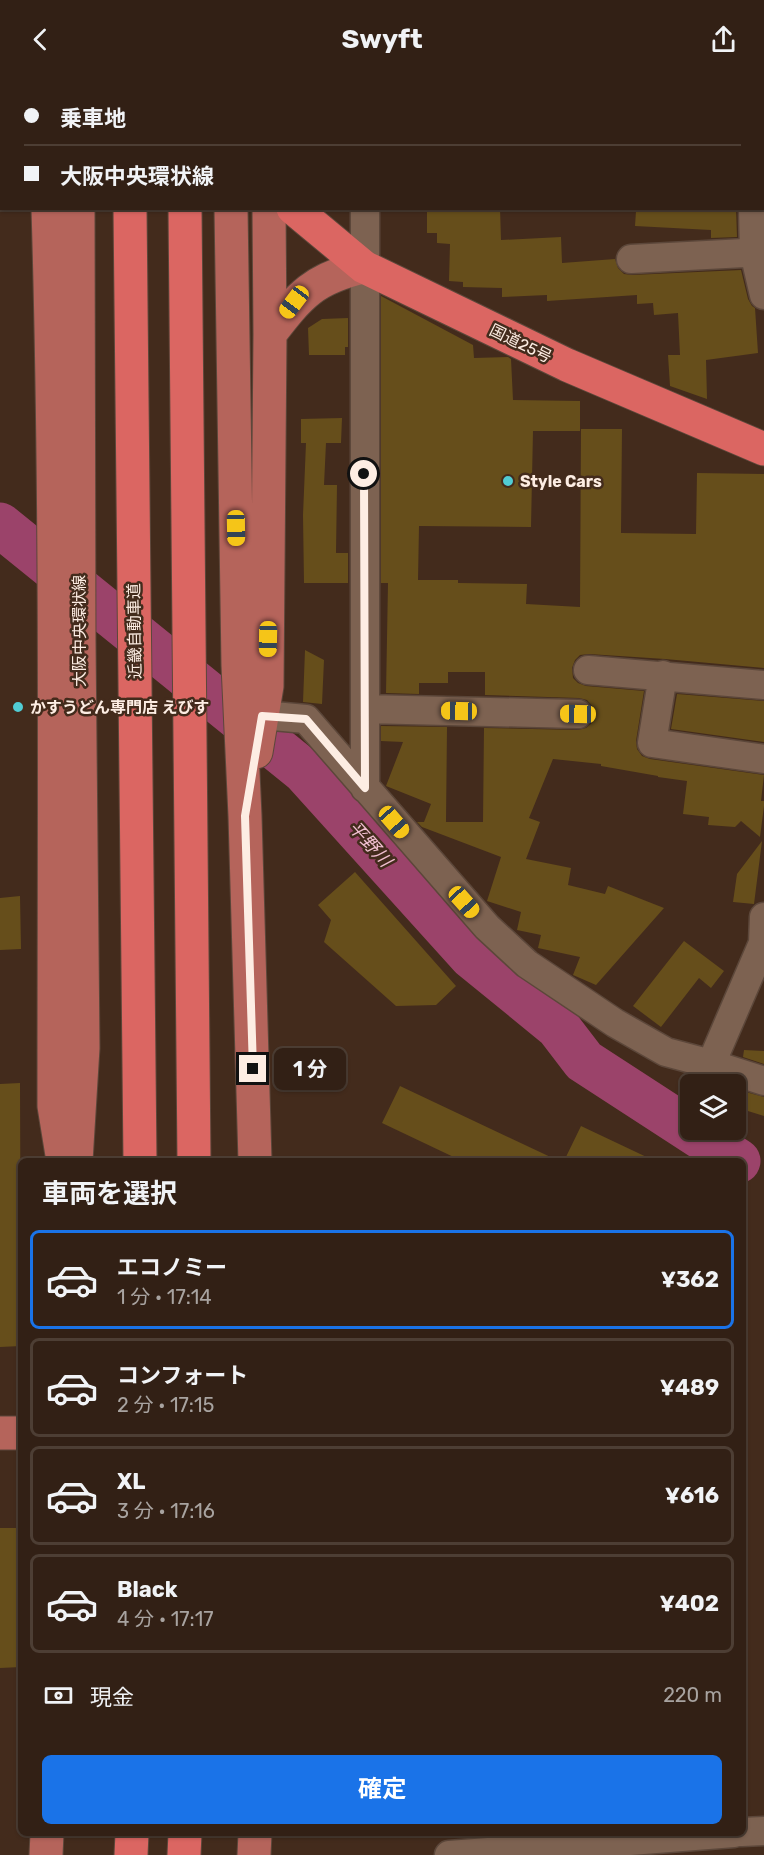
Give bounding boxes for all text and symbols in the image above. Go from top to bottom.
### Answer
icon: back [24,23,57,56]
text: Swyft [341,23,423,55]
icon: share [707,23,740,56]
text: 乗車地 [60,105,126,132]
text: 大阪中央環状線 [60,163,214,190]
car [276,282,312,322]
street label: 国道25号 [487,320,555,367]
route start [350,460,377,487]
place label: Style Cars [520,472,602,491]
marker: Style Cars [501,474,515,488]
car [227,510,245,546]
street label: 大阪中央環状線 [70,575,89,687]
street label: 近畿自動車道 [124,583,145,679]
car [259,621,277,657]
place label: かすうどん専門店 えびす [30,698,209,717]
marker: かすうどん専門店 えびす [11,700,25,714]
car [441,702,477,720]
car [560,705,596,723]
car [375,803,413,841]
water label: 平野川 [344,817,398,873]
car [445,883,483,921]
callout: 1 分 [274,1048,346,1090]
route end [239,1055,266,1082]
text: 1 分 [293,1057,327,1081]
map controls [680,1074,746,1140]
button: layers [680,1074,746,1140]
text: 車両を選択 [42,1178,177,1210]
icon: car [45,1253,99,1307]
text: エコノミー [117,1254,227,1281]
text: ¥362 [661,1266,719,1293]
text: 1 分 · 17:14 [117,1285,212,1309]
icon: car [45,1361,99,1415]
text: コンフォート [117,1362,248,1389]
text: ¥489 [660,1374,719,1401]
text: 2 分 · 17:15 [117,1393,214,1417]
text: XL [117,1468,145,1495]
icon: car [45,1469,99,1523]
text: ¥616 [665,1482,719,1509]
text: 3 分 · 17:16 [117,1499,215,1523]
text: Black [117,1576,178,1603]
icon: car [45,1577,99,1631]
text: ¥402 [660,1590,719,1617]
text: 4 分 · 17:17 [117,1607,213,1631]
icon: cash [42,1679,75,1712]
text: 220 m [663,1683,722,1707]
text: 現金 [90,1684,134,1711]
button: 確定 [42,1755,722,1824]

